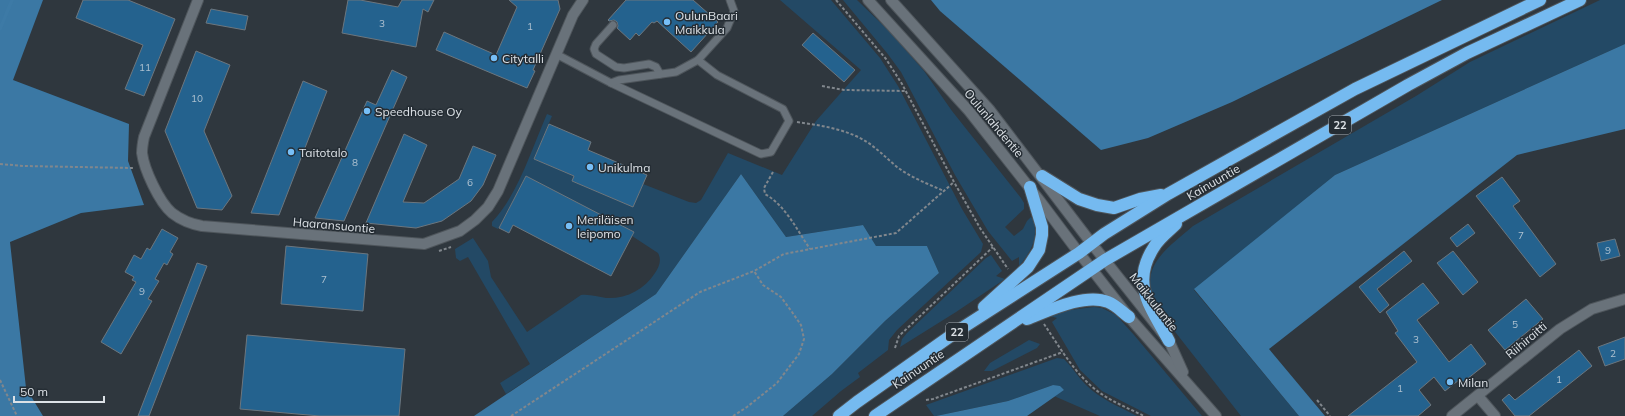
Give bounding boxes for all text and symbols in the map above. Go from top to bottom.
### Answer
place label: OulunBaari Maikkula [675,8,738,37]
house number: 3 [379,17,385,30]
marker: OulunBaari Maikkula [662,17,672,27]
house number: 1 [527,20,533,33]
place label: Citytalli [502,51,544,66]
marker: Citytalli [489,53,499,63]
house number: 11 [139,61,151,74]
street label: Oulunlahdentie [961,86,1027,160]
house number: 10 [191,92,203,105]
place label: Speedhouse Oy [375,104,463,119]
marker: Speedhouse Oy [362,106,372,116]
road number: 22 [1329,116,1351,134]
place label: Taitotalo [299,145,348,160]
marker: Taitotalo [286,147,296,157]
house number: 8 [352,156,358,169]
place label: Unikulma [598,160,650,175]
street label: Kainuuntie [1184,161,1242,203]
marker: Unikulma [585,162,595,172]
house number: 6 [467,176,473,189]
place label: Meriläisen leipomo [577,212,633,241]
street label: Haaransuontie [292,214,376,236]
marker: Meriläisen leipomo [564,221,574,231]
house number: 7 [1518,229,1524,242]
house number: 9 [1605,244,1611,257]
street label: Maikkulantie [1126,270,1182,334]
house number: 7 [321,273,327,286]
house number: 9 [139,285,145,298]
street label: Riihiraitti [1502,318,1550,362]
house number: 5 [1512,318,1518,331]
road number: 22 [946,323,968,341]
house number: 3 [1413,333,1419,346]
street label: Kainuuntie [889,346,947,392]
house number: 2 [1610,347,1616,360]
house number: 1 [1556,373,1562,386]
place label: Milan [1458,375,1488,390]
marker: Milan [1445,377,1455,387]
scale bar [14,378,104,404]
house number: 1 [1397,382,1403,395]
text: 50 m [20,384,48,399]

